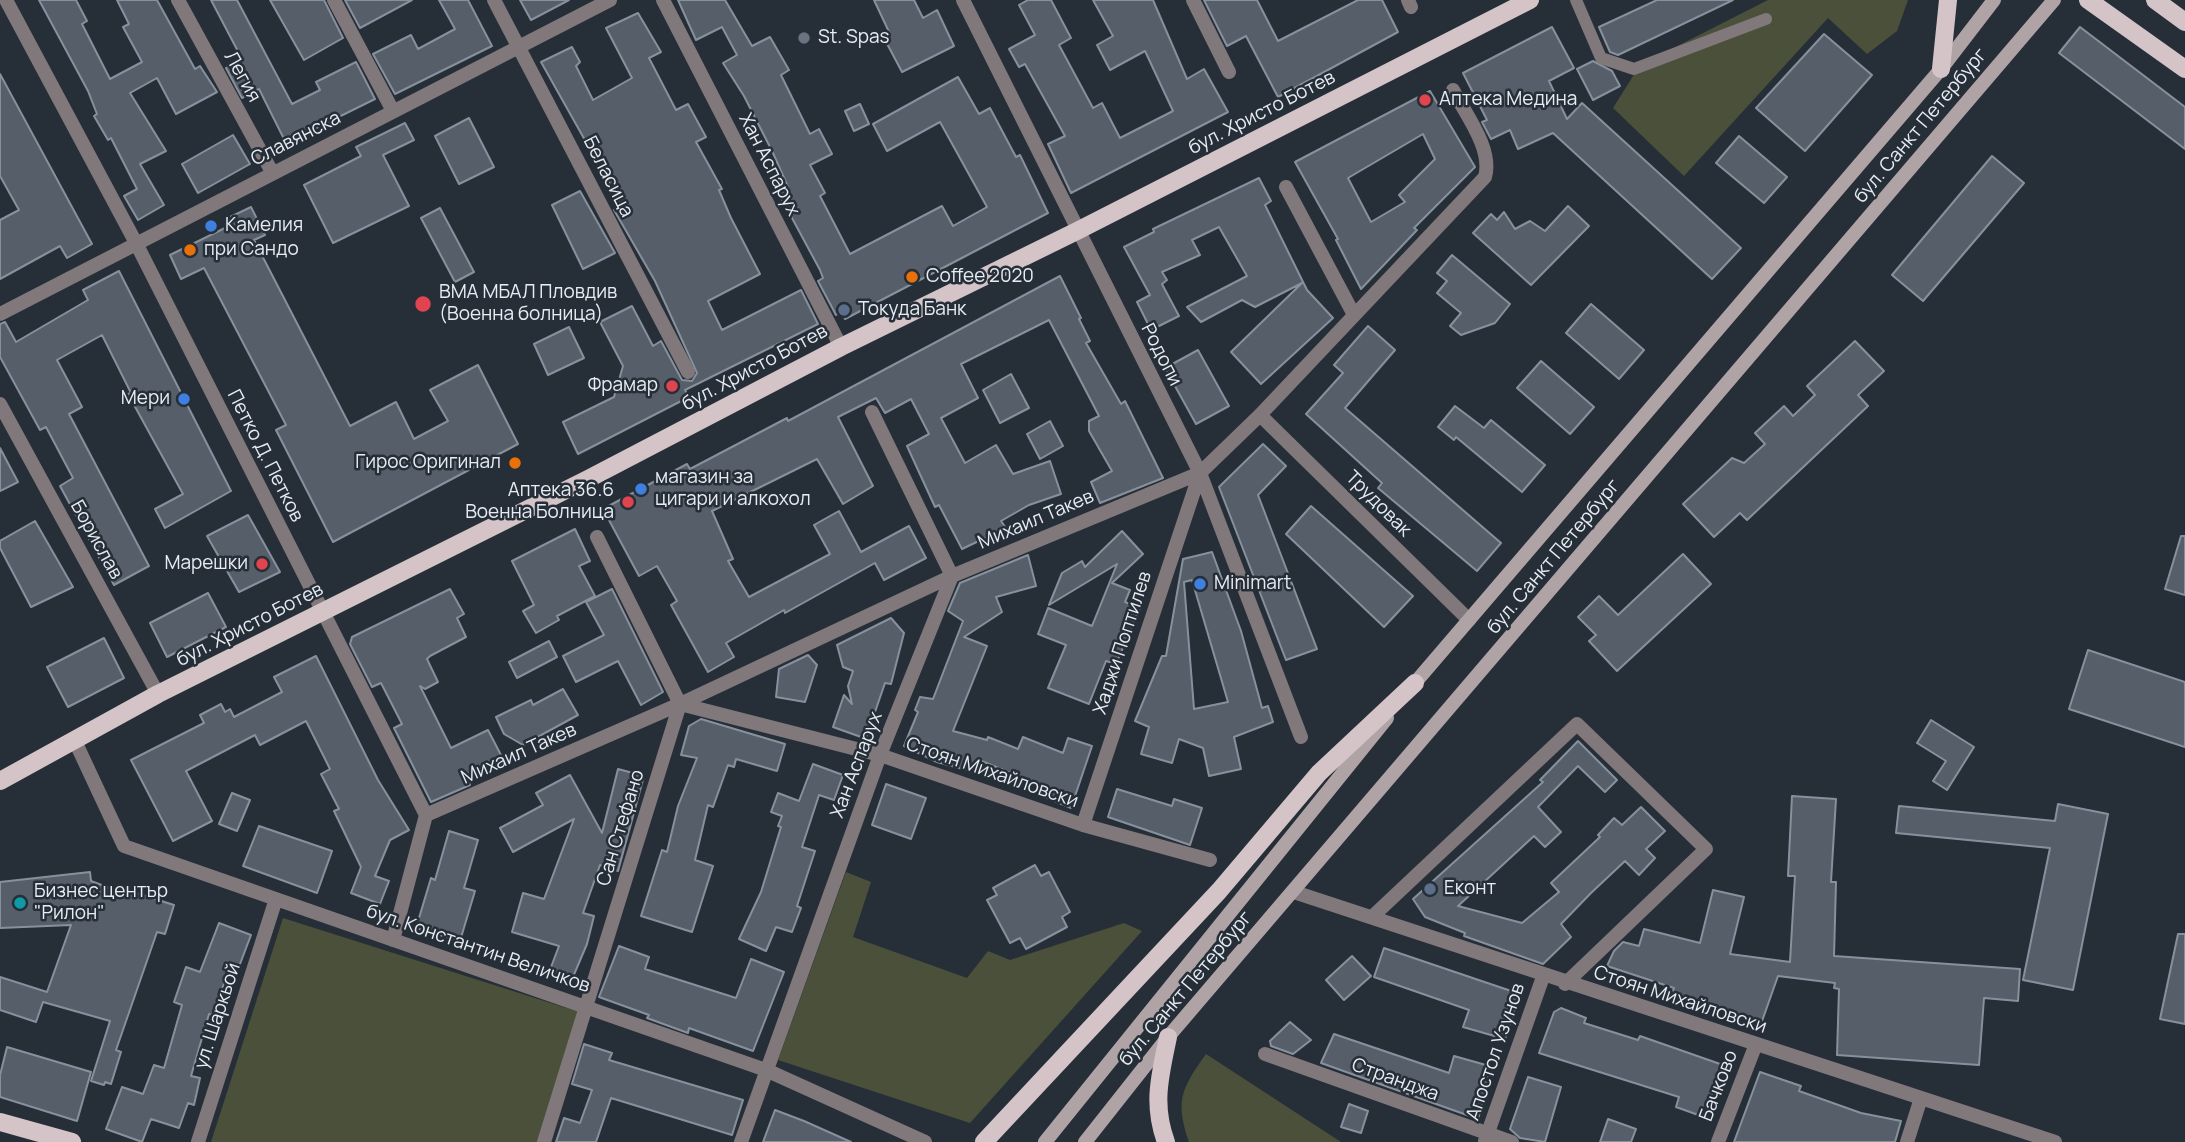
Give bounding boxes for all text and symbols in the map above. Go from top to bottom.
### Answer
place label: St. Spas [818,27,889,49]
marker: St. Spas [796,30,812,46]
street label: бул. Санкт Петербург [1850,44,1992,208]
street label: Легия [219,48,265,106]
street label: бул. Христо Ботев [1185,66,1339,160]
place label: Аптека Медина [1439,89,1577,111]
marker: Аптека Медина [1417,92,1433,108]
street label: Славянска [247,107,345,171]
street label: Хан Аспарух [733,110,805,220]
street label: Беласица [578,133,638,221]
place label: Камелия [225,215,303,237]
marker: Камелия [203,218,219,234]
place label: при Сандо [204,239,299,261]
marker: при Сандо [182,242,198,258]
place label: Coffee 2020 [926,266,1034,288]
marker: Coffee 2020 [904,269,920,285]
place label: ВМА МБАЛ Пловдив (Военна болница) [439,282,617,326]
marker: ВМА МБАЛ Пловдив (Военна болница) [413,294,433,314]
place label: Токуда Банк [858,299,967,321]
marker: Токуда Банк [836,302,852,318]
street label: бул. Христо Ботев [678,320,832,416]
street label: Родопи [1136,320,1186,390]
place label: Фрамар [588,375,658,397]
marker: Фрамар [664,378,680,394]
street label: Петко Д. Петков [222,386,308,526]
place label: Мери [121,388,170,410]
marker: Мери [176,391,192,407]
place label: Гирос Оригинал [355,452,501,474]
marker: Гирос Оригинал [507,455,523,471]
street label: Трудовак [1340,466,1416,542]
place label: магазин за цигари и алкохол [655,467,811,511]
street label: бул. Санкт Петербург [1483,475,1625,639]
place label: Аптека 36.6 Военна Болница [465,480,614,524]
marker: магазин за цигари и алкохол [633,481,649,497]
street label: Михаил Такев [975,485,1097,555]
marker: Аптека 36.6 Военна Болница [620,494,636,510]
street label: Борислав [65,497,127,583]
place label: Марешки [164,553,248,575]
marker: Марешки [254,556,270,572]
street label: Хаджи Поптилев [1089,569,1157,717]
place label: Minimart [1214,573,1291,595]
marker: Minimart [1192,576,1208,592]
street label: бул. Христо Ботев [173,578,327,672]
street label: Хан Аспарух [826,709,888,821]
street label: Михаил Такев [458,718,580,790]
street label: Стоян Михайловски [903,733,1081,813]
street label: Сан Стефано [593,767,649,889]
place label: Еконт [1444,878,1496,900]
place label: Бизнес център "Рилон" [34,881,168,925]
marker: Еконт [1422,881,1438,897]
marker: Бизнес център "Рилон" [12,895,28,911]
street label: бул. Константин Величков [363,900,593,998]
street label: бул. Санкт Петербург [1115,907,1257,1071]
street label: ул. Шаркьой [190,960,246,1072]
street label: Стоян Михайловски [1591,961,1769,1039]
street label: Апостол Узунов [1462,981,1530,1123]
street label: Бачково [1695,1047,1743,1125]
street label: Странджа [1348,1054,1442,1106]

